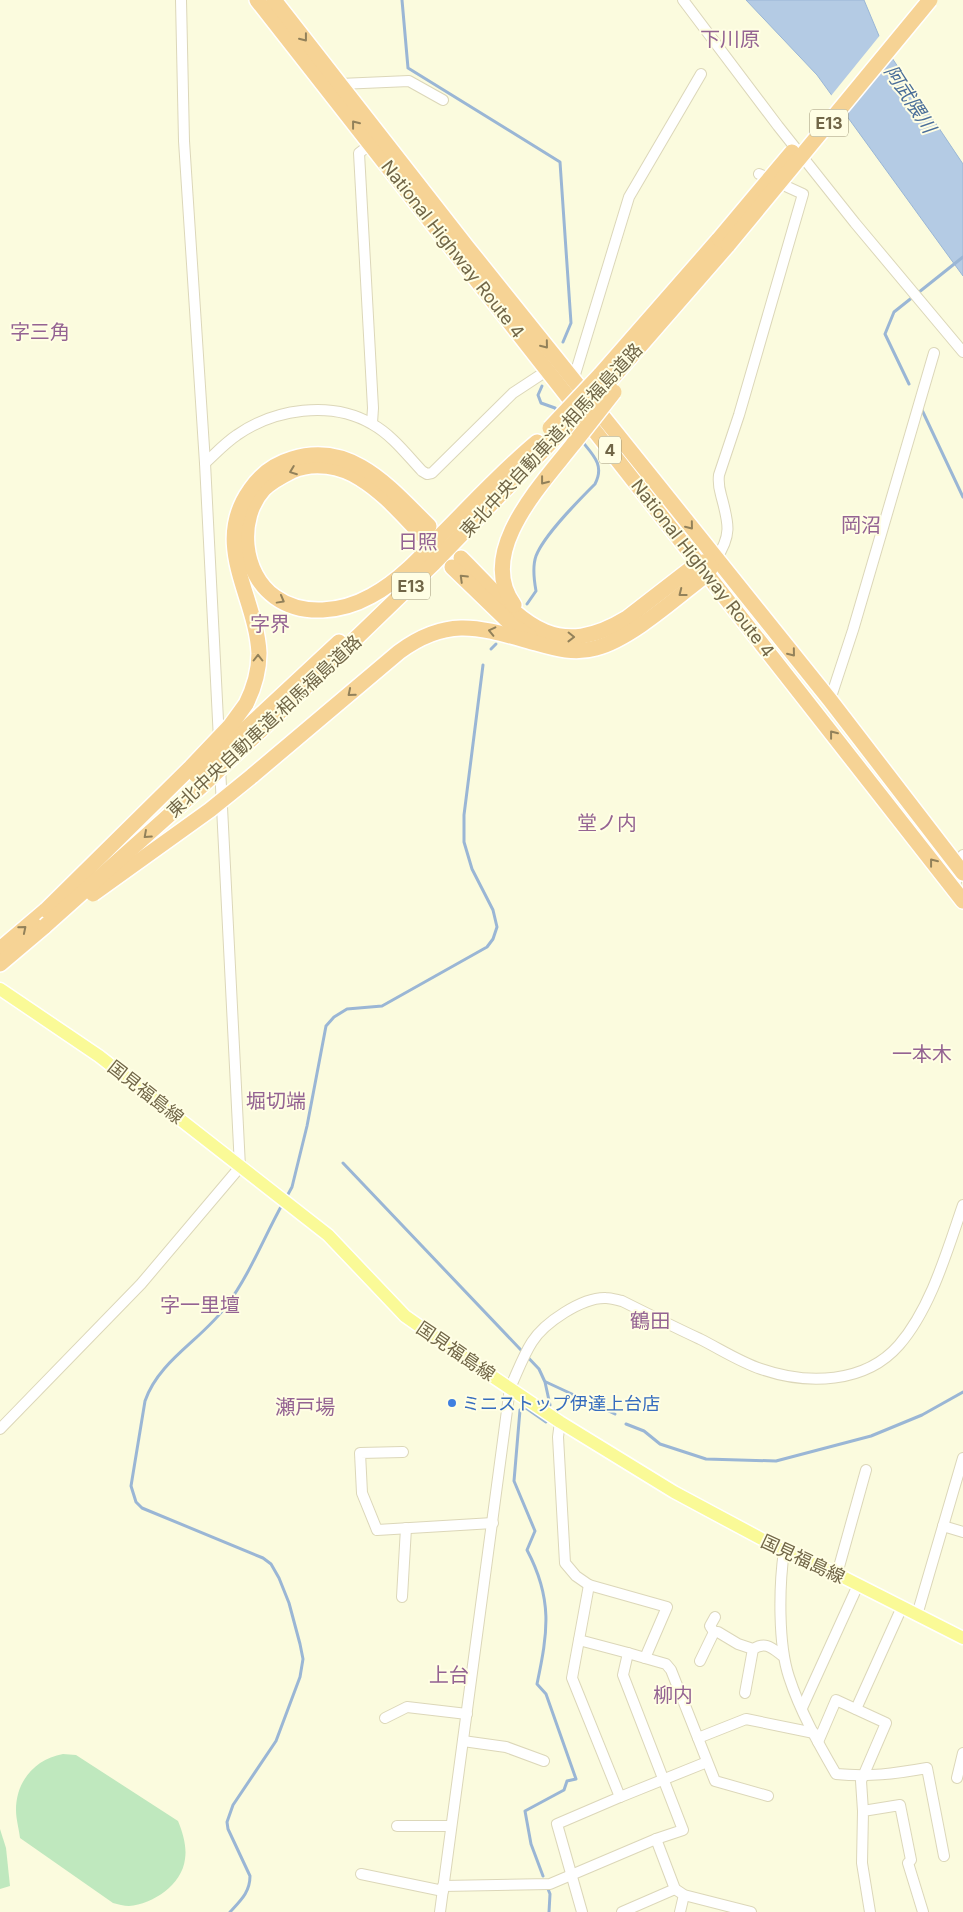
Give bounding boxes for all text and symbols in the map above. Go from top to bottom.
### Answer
district label: 下川原 [700,27,760,51]
one-way arrow [298,32,306,41]
water label: 阿武隈川 [880,61,941,139]
road number: E13 [810,110,848,136]
one-way arrow [353,121,361,130]
street label: National Highway Route 4 [377,156,529,342]
district label: 字三角 [10,320,70,344]
street label: 東北中央自動車道;相馬福島道路 [456,339,646,541]
one-way arrow [539,339,547,348]
road number: 4 [599,436,621,464]
one-way arrow [290,466,298,476]
street label: National Highway Route 4 [627,475,779,661]
one-way arrow [541,476,550,485]
district label: 岡沼 [841,513,881,537]
one-way arrow [685,520,693,529]
district label: 日照 [398,530,438,554]
road number: E13 [392,572,430,600]
one-way arrow [460,575,469,584]
one-way arrow [679,587,688,595]
one-way arrow [276,594,285,604]
district label: 字界 [250,612,290,636]
one-way arrow [488,626,497,637]
street label: 東北中央自動車道;相馬福島道路 [163,631,365,821]
one-way arrow [568,632,576,642]
one-way arrow [787,647,795,656]
one-way arrow [253,653,263,661]
one-way arrow [348,687,357,695]
one-way arrow [830,730,839,740]
district label: 堂ノ内 [577,811,637,835]
one-way arrow [143,829,152,838]
one-way arrow [930,858,939,868]
one-way arrow [17,927,26,935]
district label: 一本木 [892,1042,952,1066]
street label: 国見福島線 [104,1056,188,1128]
district label: 堀切端 [246,1089,306,1113]
district label: 字一里壇 [160,1293,240,1317]
district label: 鶴田 [630,1309,670,1333]
street label: 国見福島線 [413,1317,499,1385]
place label: ミニストップ伊達上台店 [462,1393,660,1414]
district label: 瀬戸場 [275,1395,335,1419]
marker: ミニストップ伊達上台店 [446,1397,458,1409]
street label: 国見福島線 [758,1530,848,1588]
district label: 上台 [429,1663,469,1687]
district label: 柳内 [653,1683,693,1707]

